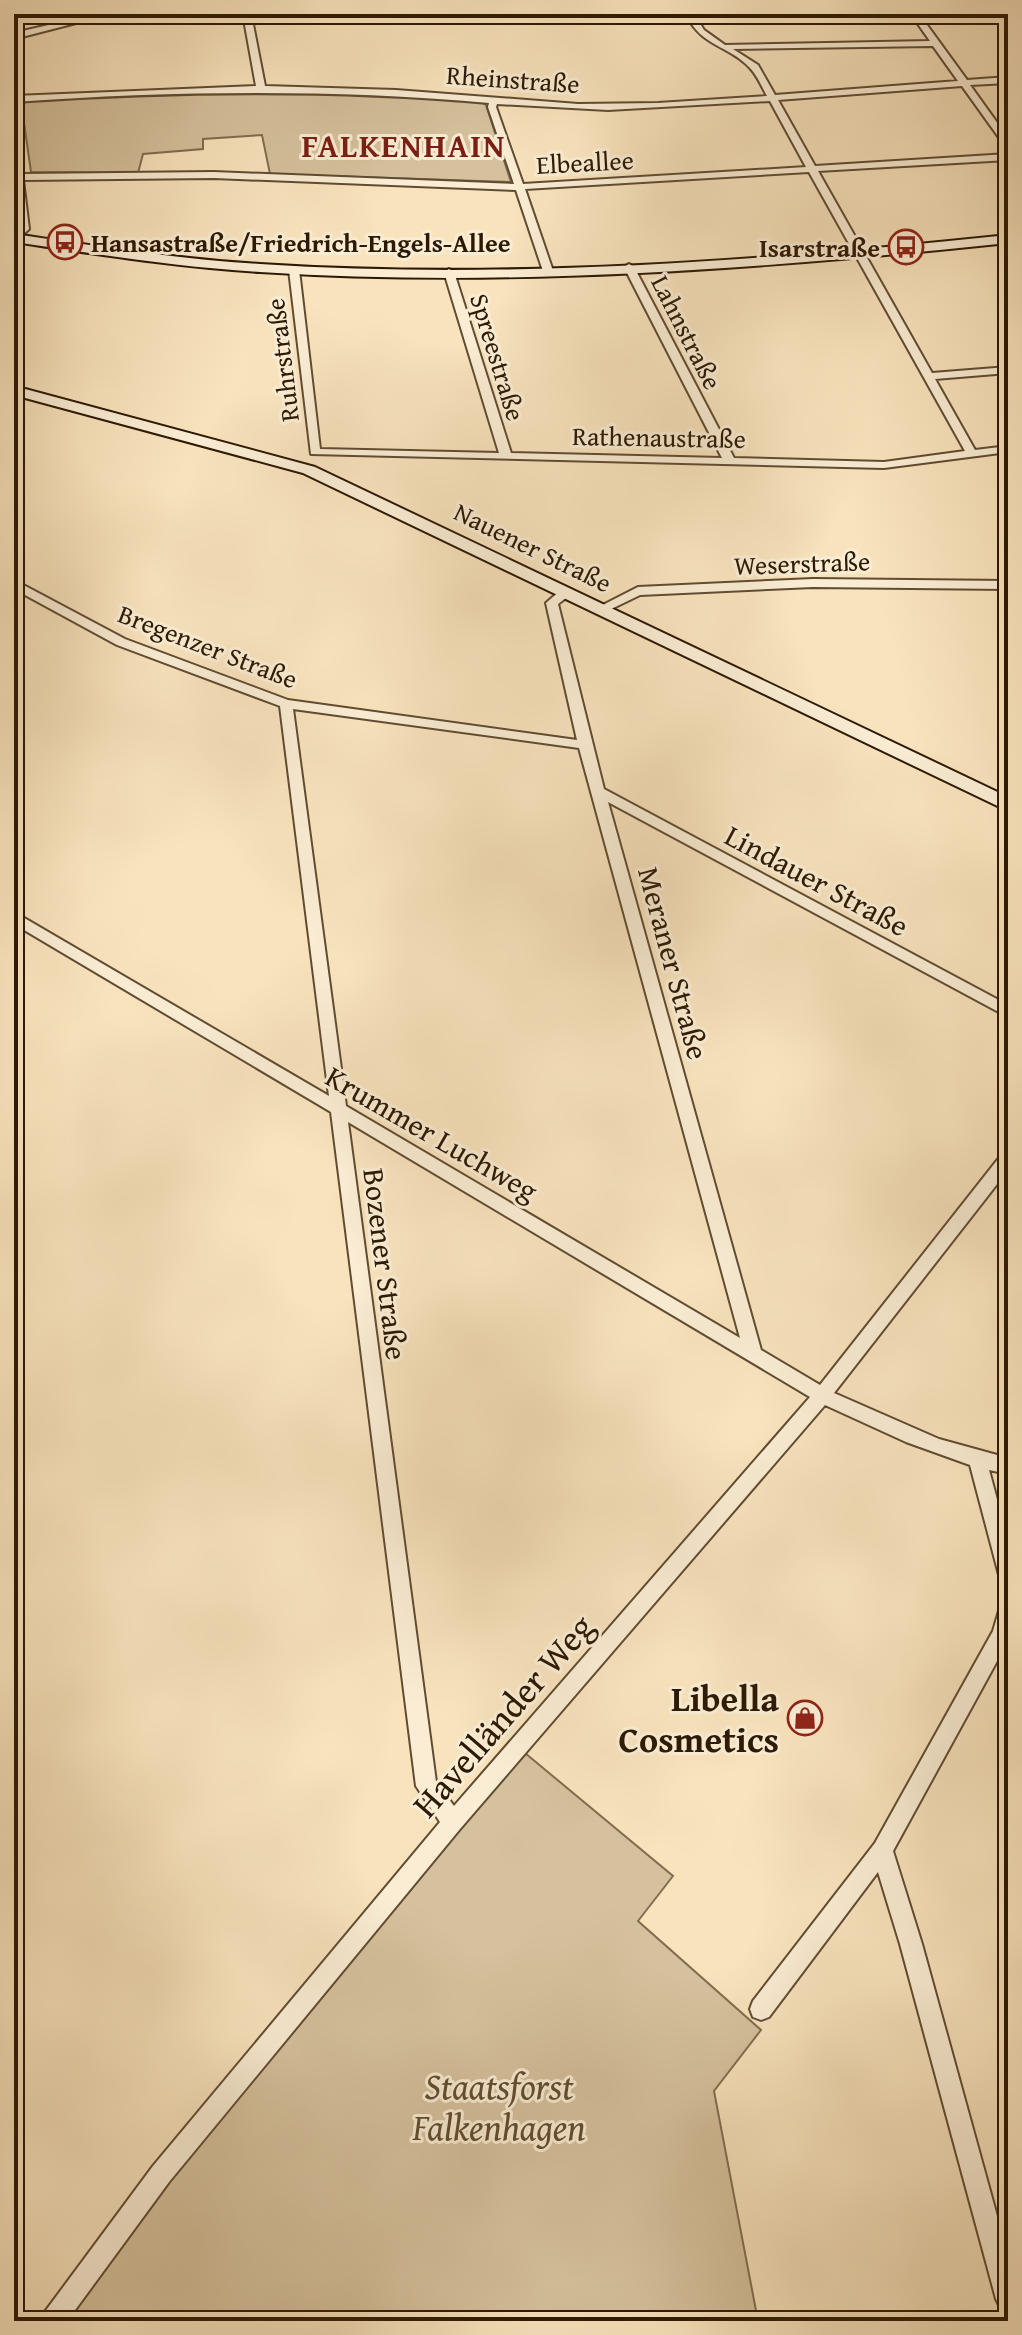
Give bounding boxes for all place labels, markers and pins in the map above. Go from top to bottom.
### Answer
bus stop icon: Hansastraße/Friedrich-Engels-Allee [46,223,84,261]
place label: Hansastraße/Friedrich-Engels-Allee [91,223,511,262]
place label: Isarstraße [759,228,880,267]
bus stop icon: Isarstraße [887,228,925,266]
place label: Libella Cosmetics [619,1671,780,1765]
shop icon: Libella Cosmetics [786,1699,824,1737]

